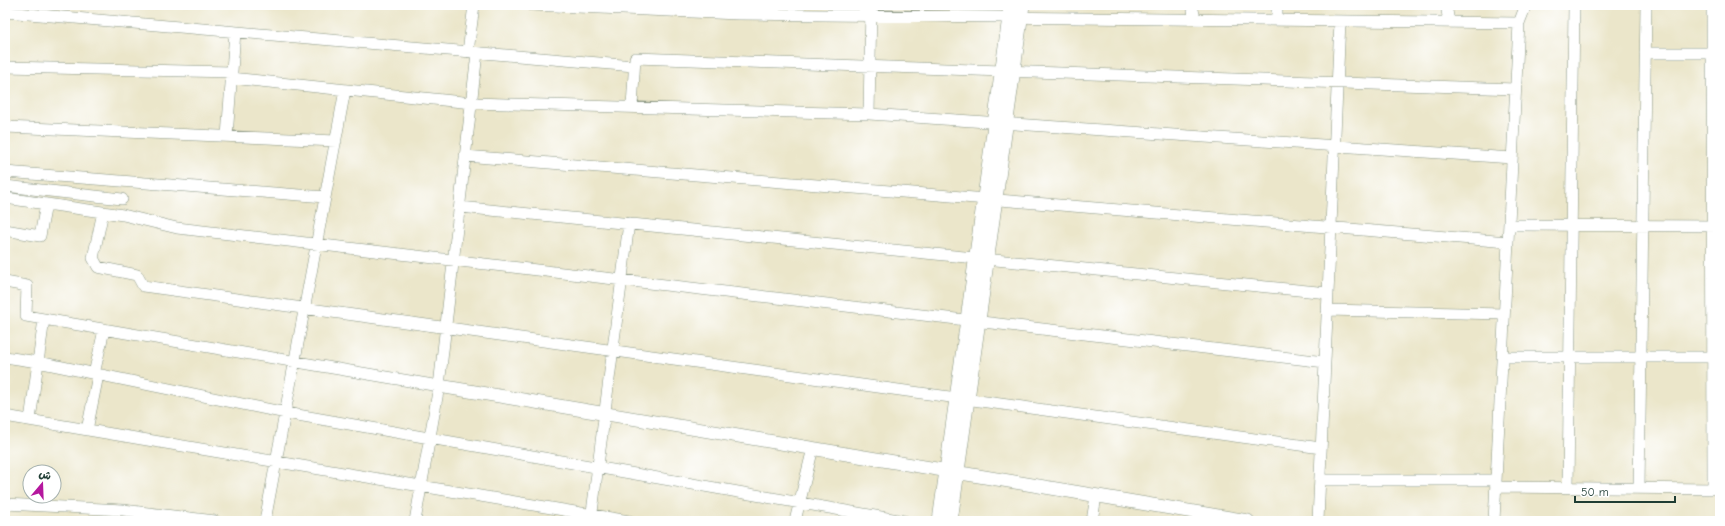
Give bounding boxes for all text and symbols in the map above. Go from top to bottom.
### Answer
north arrow [22,464,62,504]
text: ش [37,467,53,483]
scale bar [1575,478,1675,504]
text: 50 m [1581,485,1609,499]

